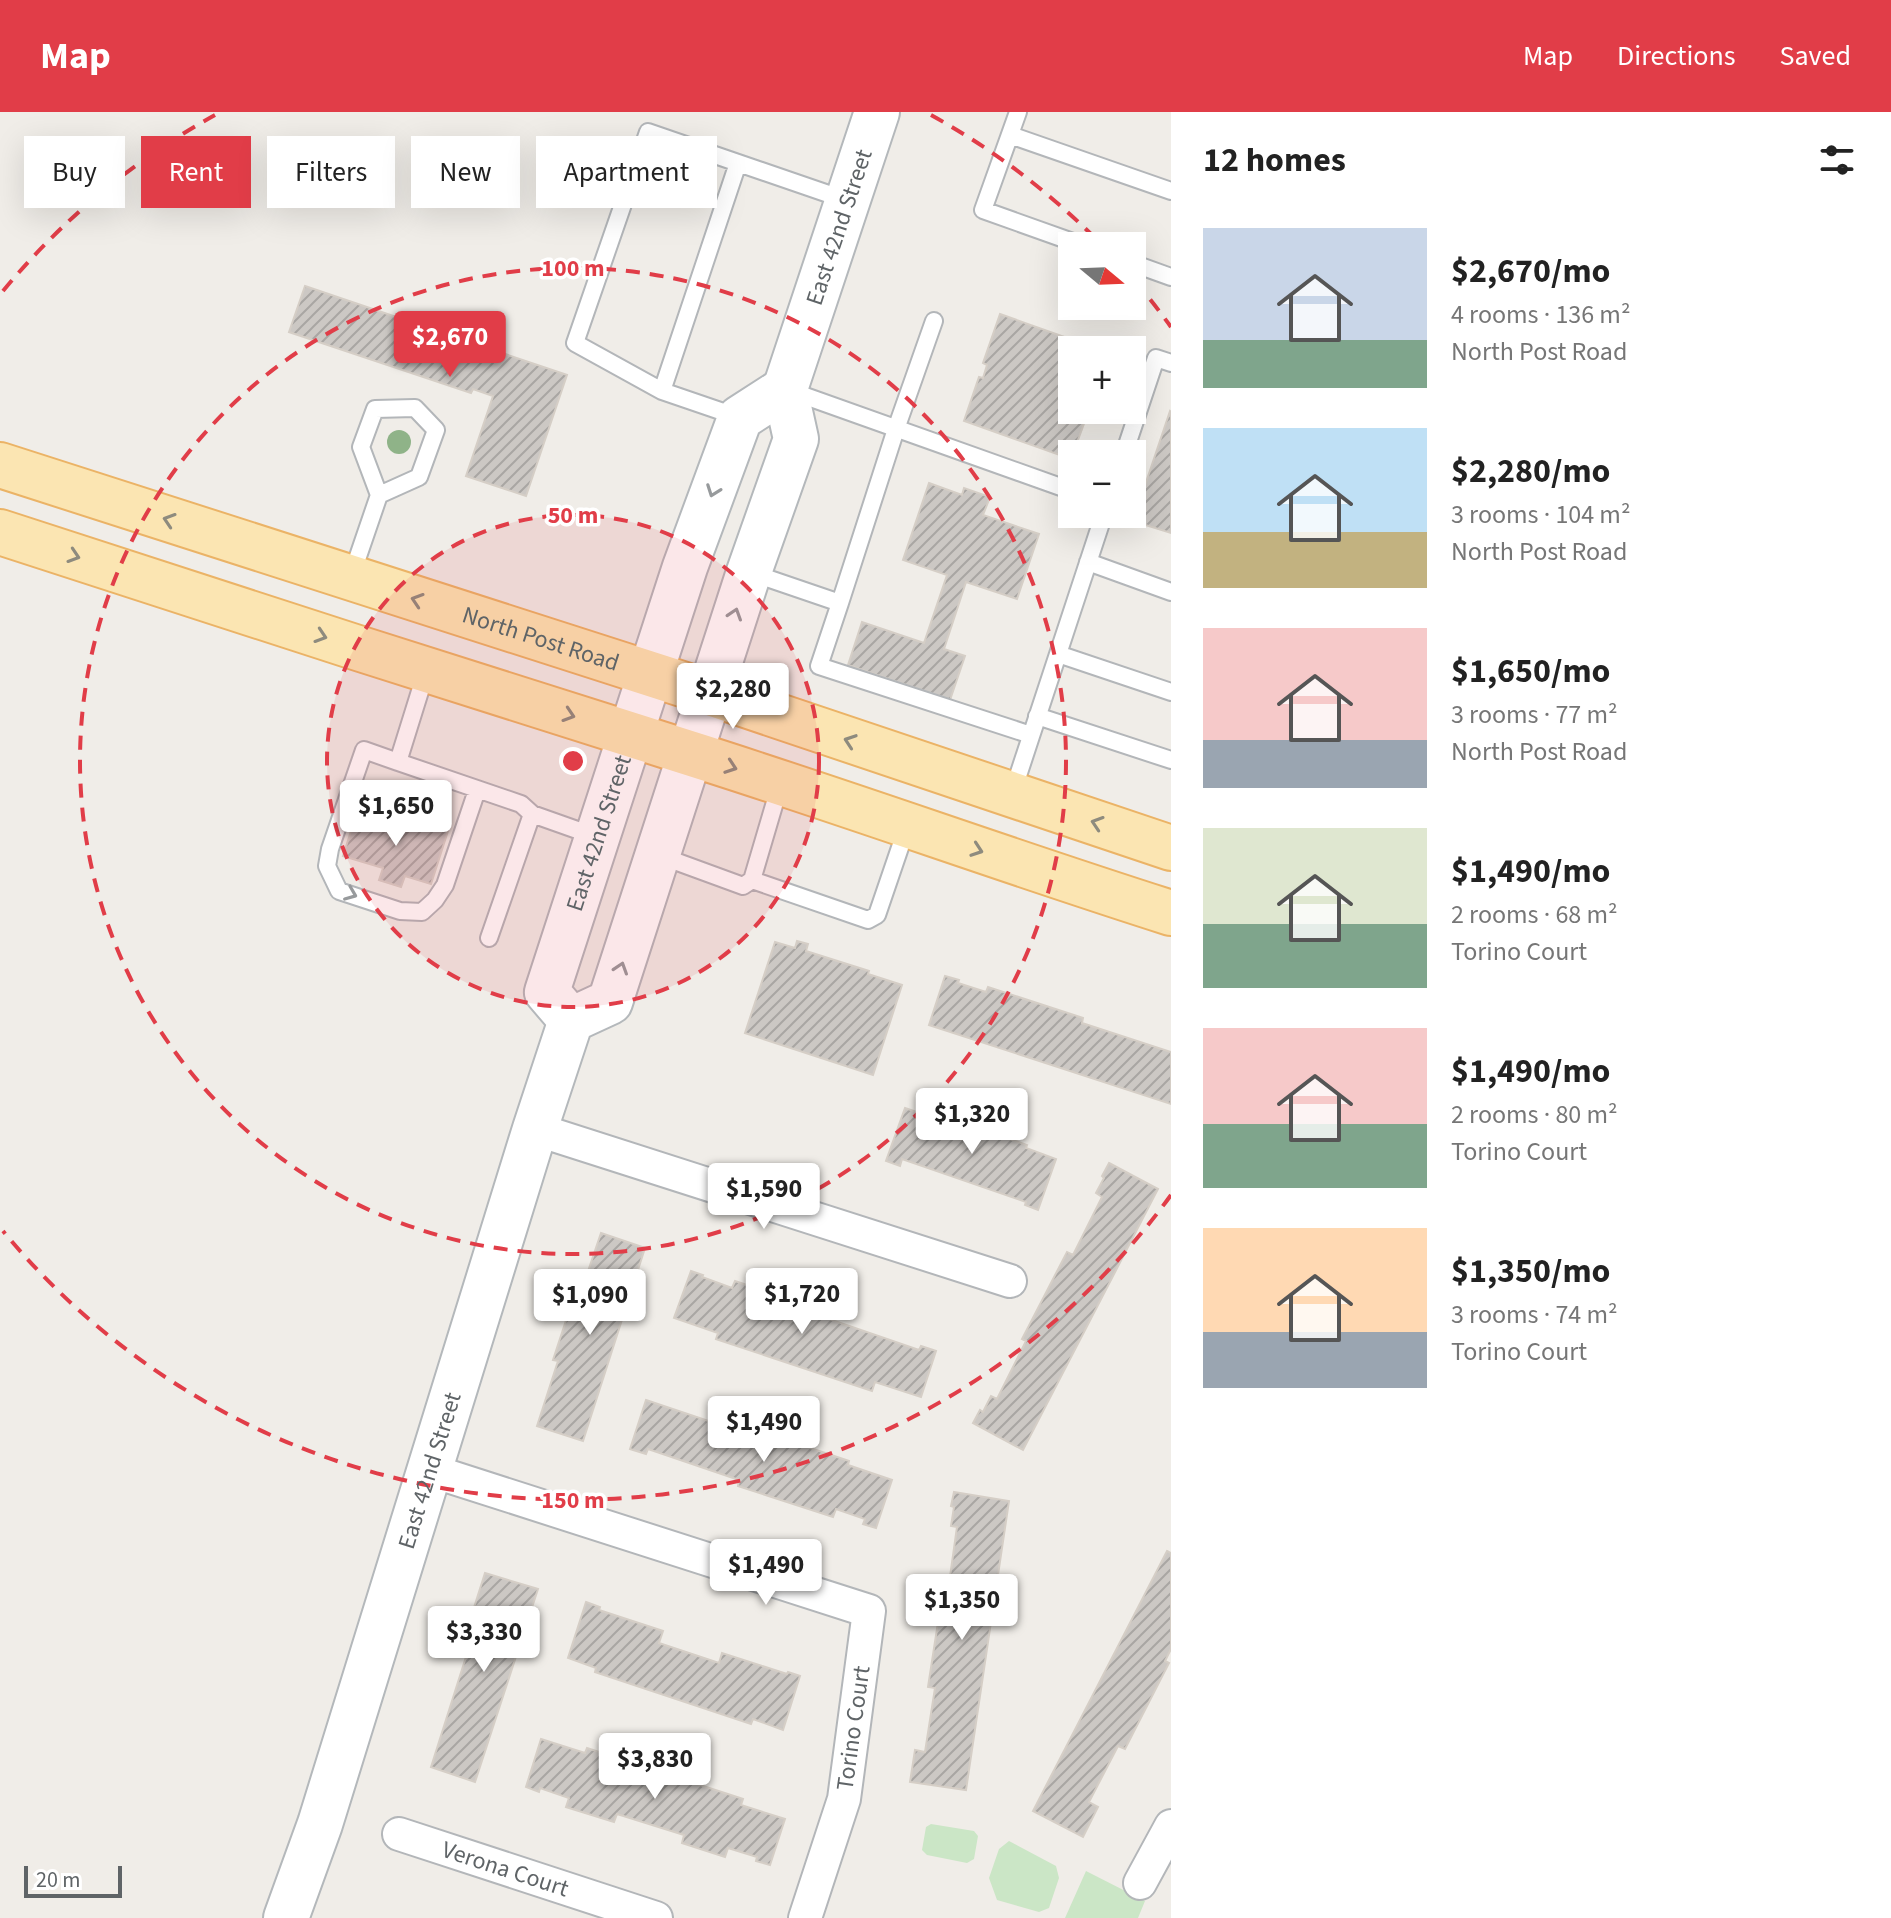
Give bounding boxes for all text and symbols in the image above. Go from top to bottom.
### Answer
text: Map [40,29,111,83]
text: Map [1523,36,1573,76]
text: Directions [1617,36,1736,76]
text: Saved [1780,36,1851,76]
chip: Buy [24,136,125,208]
chip: Rent [141,136,251,208]
chip: Filters [267,136,395,208]
chip: New [411,136,520,208]
chip: Apartment [536,136,717,208]
text: 12 homes [1203,136,1346,185]
icon: filters [1815,138,1859,182]
street label: East 42nd Street [797,145,881,310]
north arrow [1058,232,1146,320]
map controls [1058,232,1146,528]
text: $2,670/mo [1451,247,1611,296]
text: 100 m [541,251,605,286]
icon: home [1267,260,1363,356]
text: 4 rooms · 136 m² [1451,296,1630,333]
pin: $2,670 [385,311,515,379]
text: $2,670 [412,318,488,355]
text: North Post Road [1451,333,1627,370]
button: + [1058,336,1146,424]
button: − [1058,440,1146,528]
text: $2,280/mo [1451,447,1611,496]
icon: home [1267,460,1363,556]
one-way arrow [706,483,723,497]
text: 3 rooms · 104 m² [1451,496,1630,533]
text: 50 m [548,498,598,533]
one-way arrow [163,514,177,530]
text: North Post Road [1451,533,1627,570]
one-way arrow [67,547,80,563]
one-way arrow [410,594,424,610]
street label: North Post Road [458,598,624,681]
one-way arrow [726,608,742,622]
one-way arrow [314,627,328,643]
text: $1,650/mo [1451,647,1611,696]
icon: home [1267,660,1363,756]
pin: $2,280 [668,663,798,731]
text: $2,280 [695,670,771,707]
text: 3 rooms · 77 m² [1451,696,1618,733]
one-way arrow [561,706,575,722]
text: North Post Road [1451,733,1627,770]
one-way arrow [844,734,858,750]
centre of rings [559,747,587,775]
street label: East 42nd Street [557,750,641,916]
one-way arrow [724,758,737,774]
pin: $1,650 [331,780,461,848]
text: $1,650 [358,787,434,824]
one-way arrow [1091,817,1105,833]
one-way arrow [970,840,984,856]
text: $1,490/mo [1451,847,1611,896]
icon: home [1267,860,1363,956]
one-way arrow [343,884,357,901]
text: 2 rooms · 68 m² [1451,896,1618,933]
text: Torino Court [1451,933,1587,970]
one-way arrow [611,962,627,976]
text: $1,490/mo [1451,1047,1611,1096]
icon: home [1267,1060,1363,1156]
pin: $1,320 [907,1088,1037,1156]
text: $1,320 [934,1095,1010,1132]
text: 2 rooms · 80 m² [1451,1096,1618,1133]
text: Torino Court [1451,1133,1587,1170]
pin: $1,590 [699,1163,829,1231]
text: $1,590 [726,1170,802,1207]
text: $1,350/mo [1451,1247,1611,1296]
icon: home [1267,1260,1363,1356]
pin: $1,720 [737,1268,867,1336]
pin: $1,090 [525,1269,655,1337]
text: $1,720 [764,1275,840,1312]
text: $1,090 [552,1276,628,1313]
text: 3 rooms · 74 m² [1451,1296,1618,1333]
text: Torino Court [1451,1333,1587,1370]
street label: East 42nd Street [389,1388,471,1553]
pin: $1,490 [699,1396,829,1464]
text: $1,490 [726,1403,802,1440]
text: 150 m [541,1483,605,1518]
pin: $1,490 [701,1539,831,1607]
text: $1,490 [728,1546,804,1583]
pin: $1,350 [897,1574,1027,1642]
text: $1,350 [924,1581,1000,1618]
pin: $3,330 [419,1606,549,1674]
text: $3,330 [446,1613,522,1650]
street label: Torino Court [827,1663,880,1793]
pin: $3,830 [590,1733,720,1801]
text: $3,830 [617,1740,693,1777]
street label: Verona Court [437,1832,573,1906]
scale bar [24,1862,122,1898]
text: 20 m [36,1864,81,1896]

